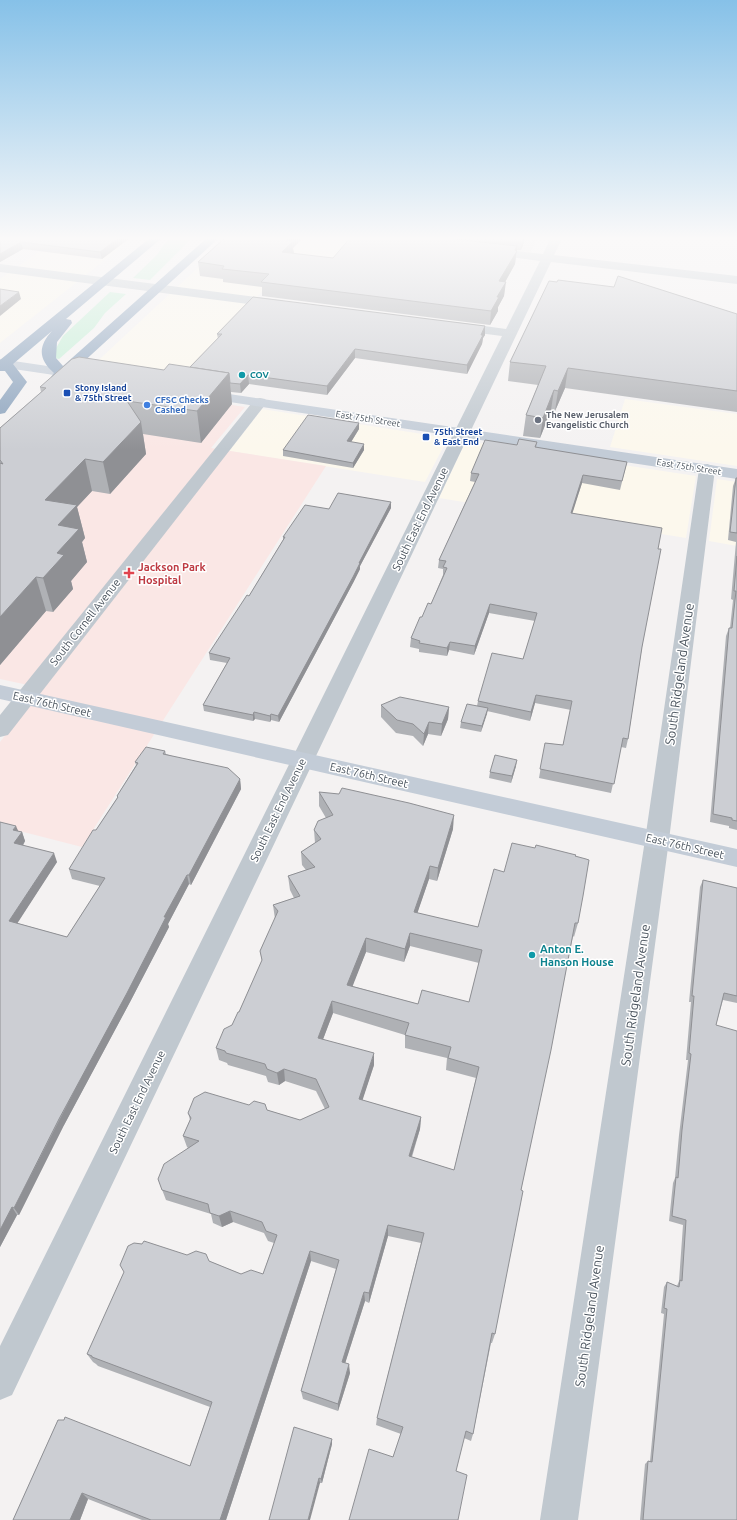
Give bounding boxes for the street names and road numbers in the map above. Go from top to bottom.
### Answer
street label: East 75th Street [335,409,401,429]
street label: East 75th Street [656,457,722,477]
street label: South East End Avenue [390,465,450,573]
street label: South Cornell Avenue [47,576,123,668]
street label: South Ridgeland Avenue [662,602,696,746]
street label: East 76th Street [12,689,93,719]
street label: South East End Avenue [248,756,308,864]
street label: East 76th Street [329,760,410,790]
street label: East 76th Street [645,831,726,861]
street label: South Ridgeland Avenue [618,923,652,1067]
street label: South East End Avenue [107,1048,167,1156]
street label: South Ridgeland Avenue [572,1244,606,1388]

